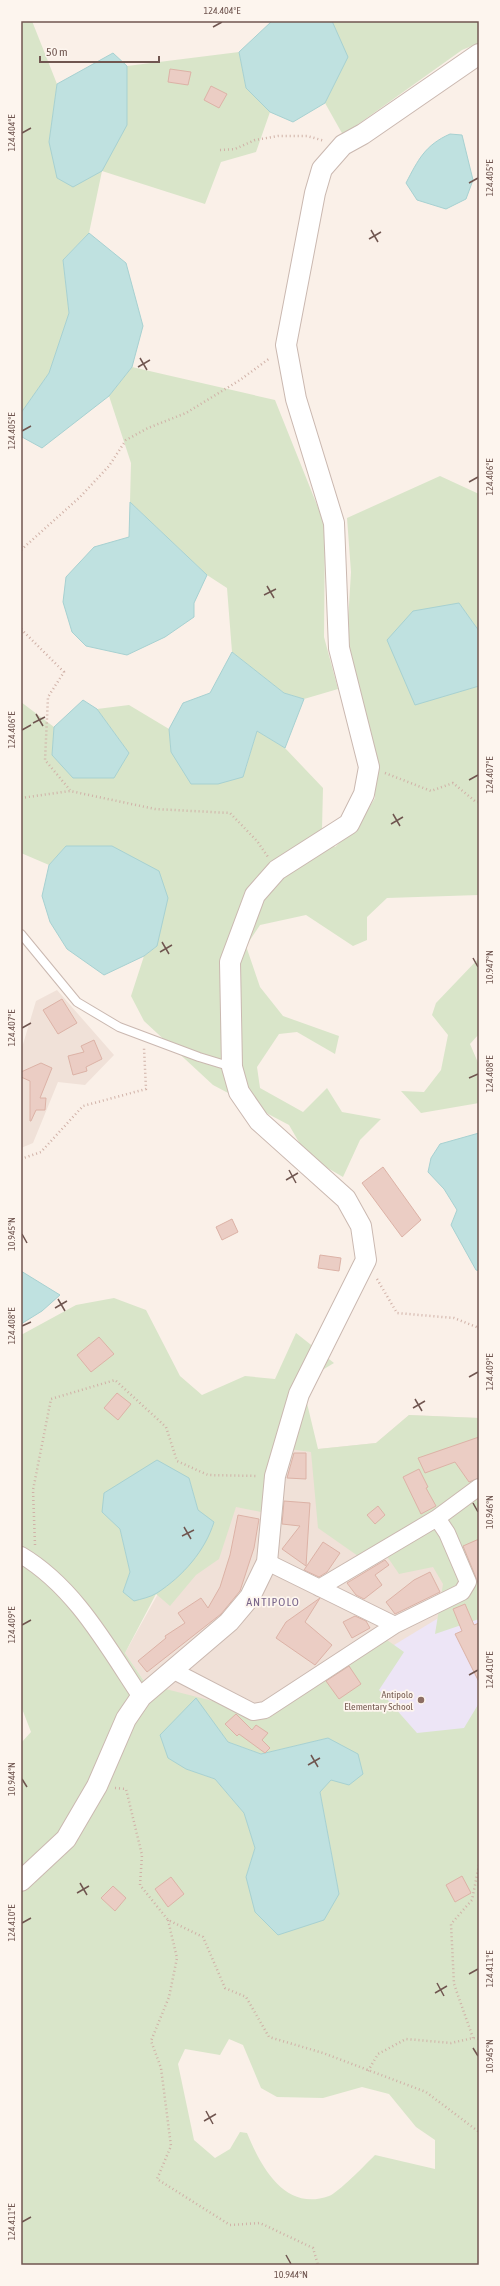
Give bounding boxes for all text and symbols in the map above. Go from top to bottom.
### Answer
text: 124.404°E [204,5,241,16]
scale bar [40,38,159,64]
text: 50 m [46,45,68,59]
text: 124.404°E [6,114,17,152]
text: 124.405°E [484,159,495,197]
text: 124.405°E [6,412,17,450]
text: 124.406°E [484,458,495,496]
text: 124.406°E [6,711,17,749]
text: 124.407°E [484,756,495,794]
text: 10.947°N [484,950,495,984]
text: 124.407°E [6,1009,17,1047]
text: 124.408°E [484,1055,495,1093]
text: 10.945°N [6,1217,17,1251]
text: 124.408°E [6,1307,17,1345]
text: 124.409°E [484,1353,495,1391]
text: 10.946°N [484,1495,495,1529]
district label: ANTIPOLO [246,1595,300,1609]
text: 124.409°E [6,1606,17,1644]
text: 124.410°E [484,1651,495,1689]
place label: Antipolo Elementary School [344,1689,413,1712]
marker: Antipolo Elementary School [416,1695,426,1705]
text: 10.944°N [6,1762,17,1796]
text: 124.410°E [6,1904,17,1942]
text: 124.411°E [484,1950,495,1988]
text: 10.945°N [484,2039,495,2073]
text: 124.411°E [6,2203,17,2241]
text: 10.944°N [274,2269,308,2280]

